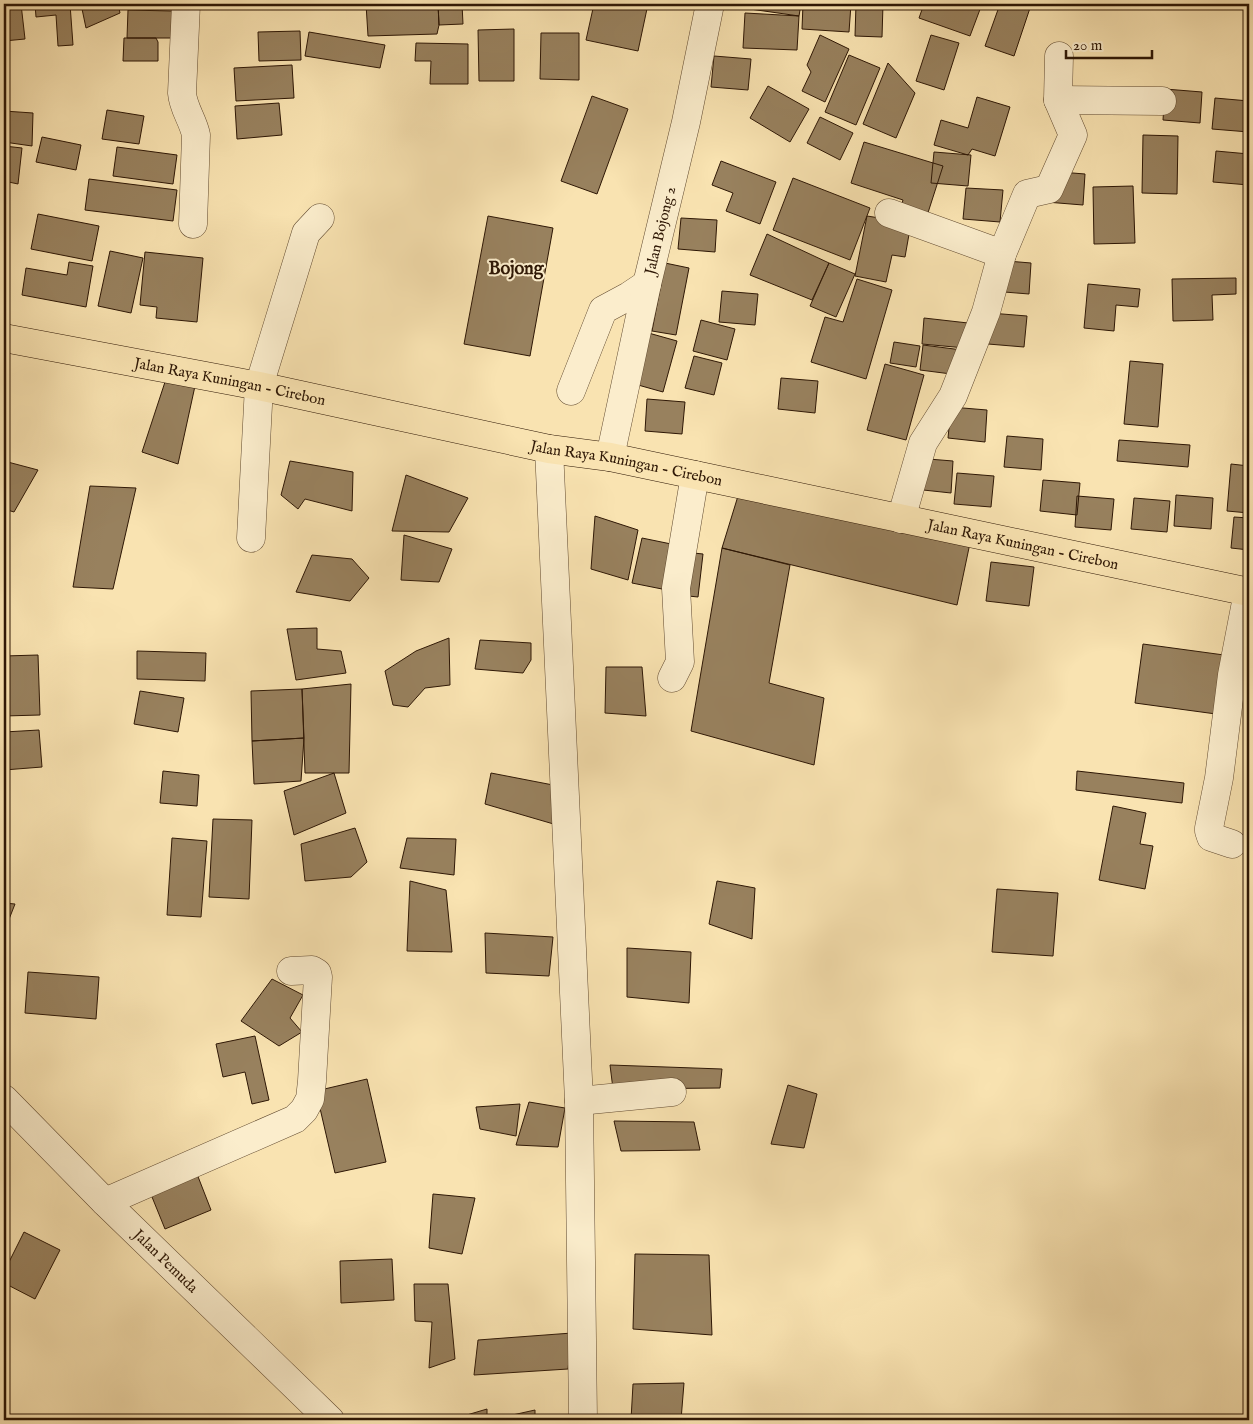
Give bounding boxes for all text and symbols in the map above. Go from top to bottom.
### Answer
scale bar [1066,28,1152,60]
text: 20 m [1073,36,1103,55]
street label: Jalan Bojong 2 [640,184,680,278]
district label: Bojong [489,258,545,281]
street label: Jalan Raya Kuningan - Cirebon [131,353,327,410]
street label: Jalan Raya Kuningan - Cirebon [527,435,724,490]
street label: Jalan Raya Kuningan - Cirebon [924,514,1120,574]
street label: Jalan Pemuda [128,1224,203,1297]

